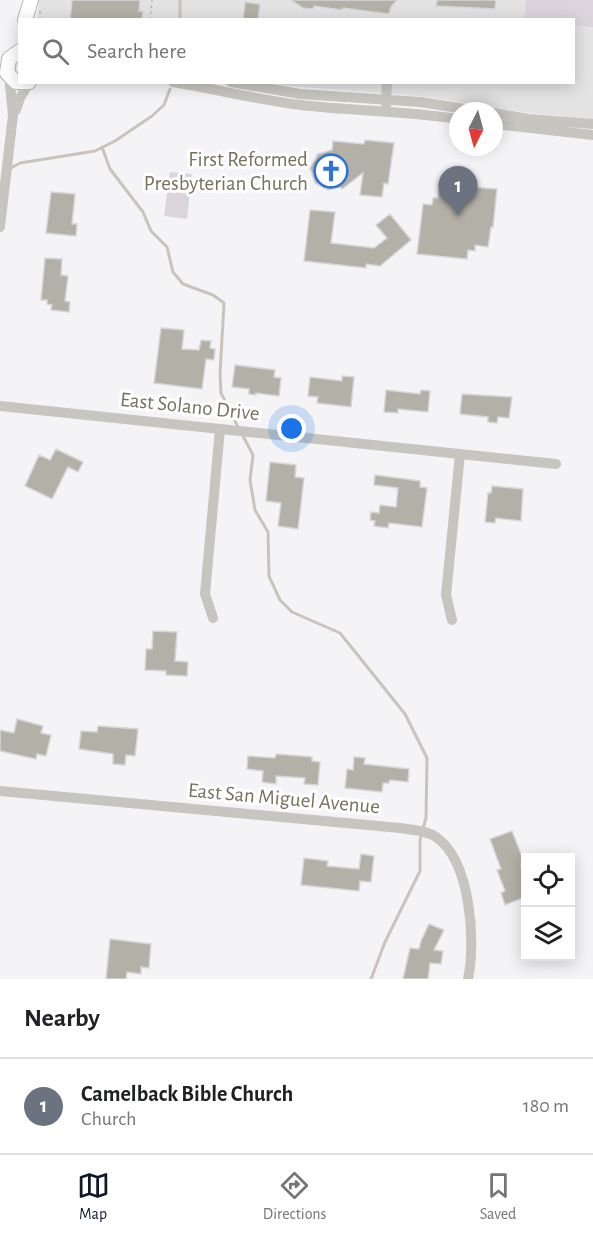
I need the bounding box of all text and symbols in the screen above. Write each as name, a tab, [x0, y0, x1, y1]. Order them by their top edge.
search box	[18, 18, 575, 84]
icon: search	[39, 35, 72, 68]
text: Search here	[87, 40, 186, 62]
north arrow	[449, 102, 503, 156]
place label: First Reformed Presbyterian Church	[144, 149, 308, 194]
church icon: First Reformed Presbyterian Church	[313, 153, 349, 189]
pin: 1	[438, 166, 478, 216]
street label: East Solano Drive	[119, 389, 261, 424]
your location	[277, 414, 306, 443]
street label: East San Miguel Avenue	[187, 780, 381, 817]
map controls	[521, 853, 575, 961]
button: locate	[521, 853, 575, 907]
button: layers	[521, 907, 575, 961]
text: Nearby	[24, 1005, 100, 1031]
text: Camelback Bible Church	[81, 1083, 293, 1105]
text: 1	[40, 1096, 47, 1116]
text: 180 m	[523, 1096, 569, 1116]
text: Church	[81, 1109, 136, 1129]
tab: Map	[77, 1169, 110, 1224]
tab: Directions	[263, 1169, 327, 1224]
tab: Saved	[480, 1169, 516, 1224]

